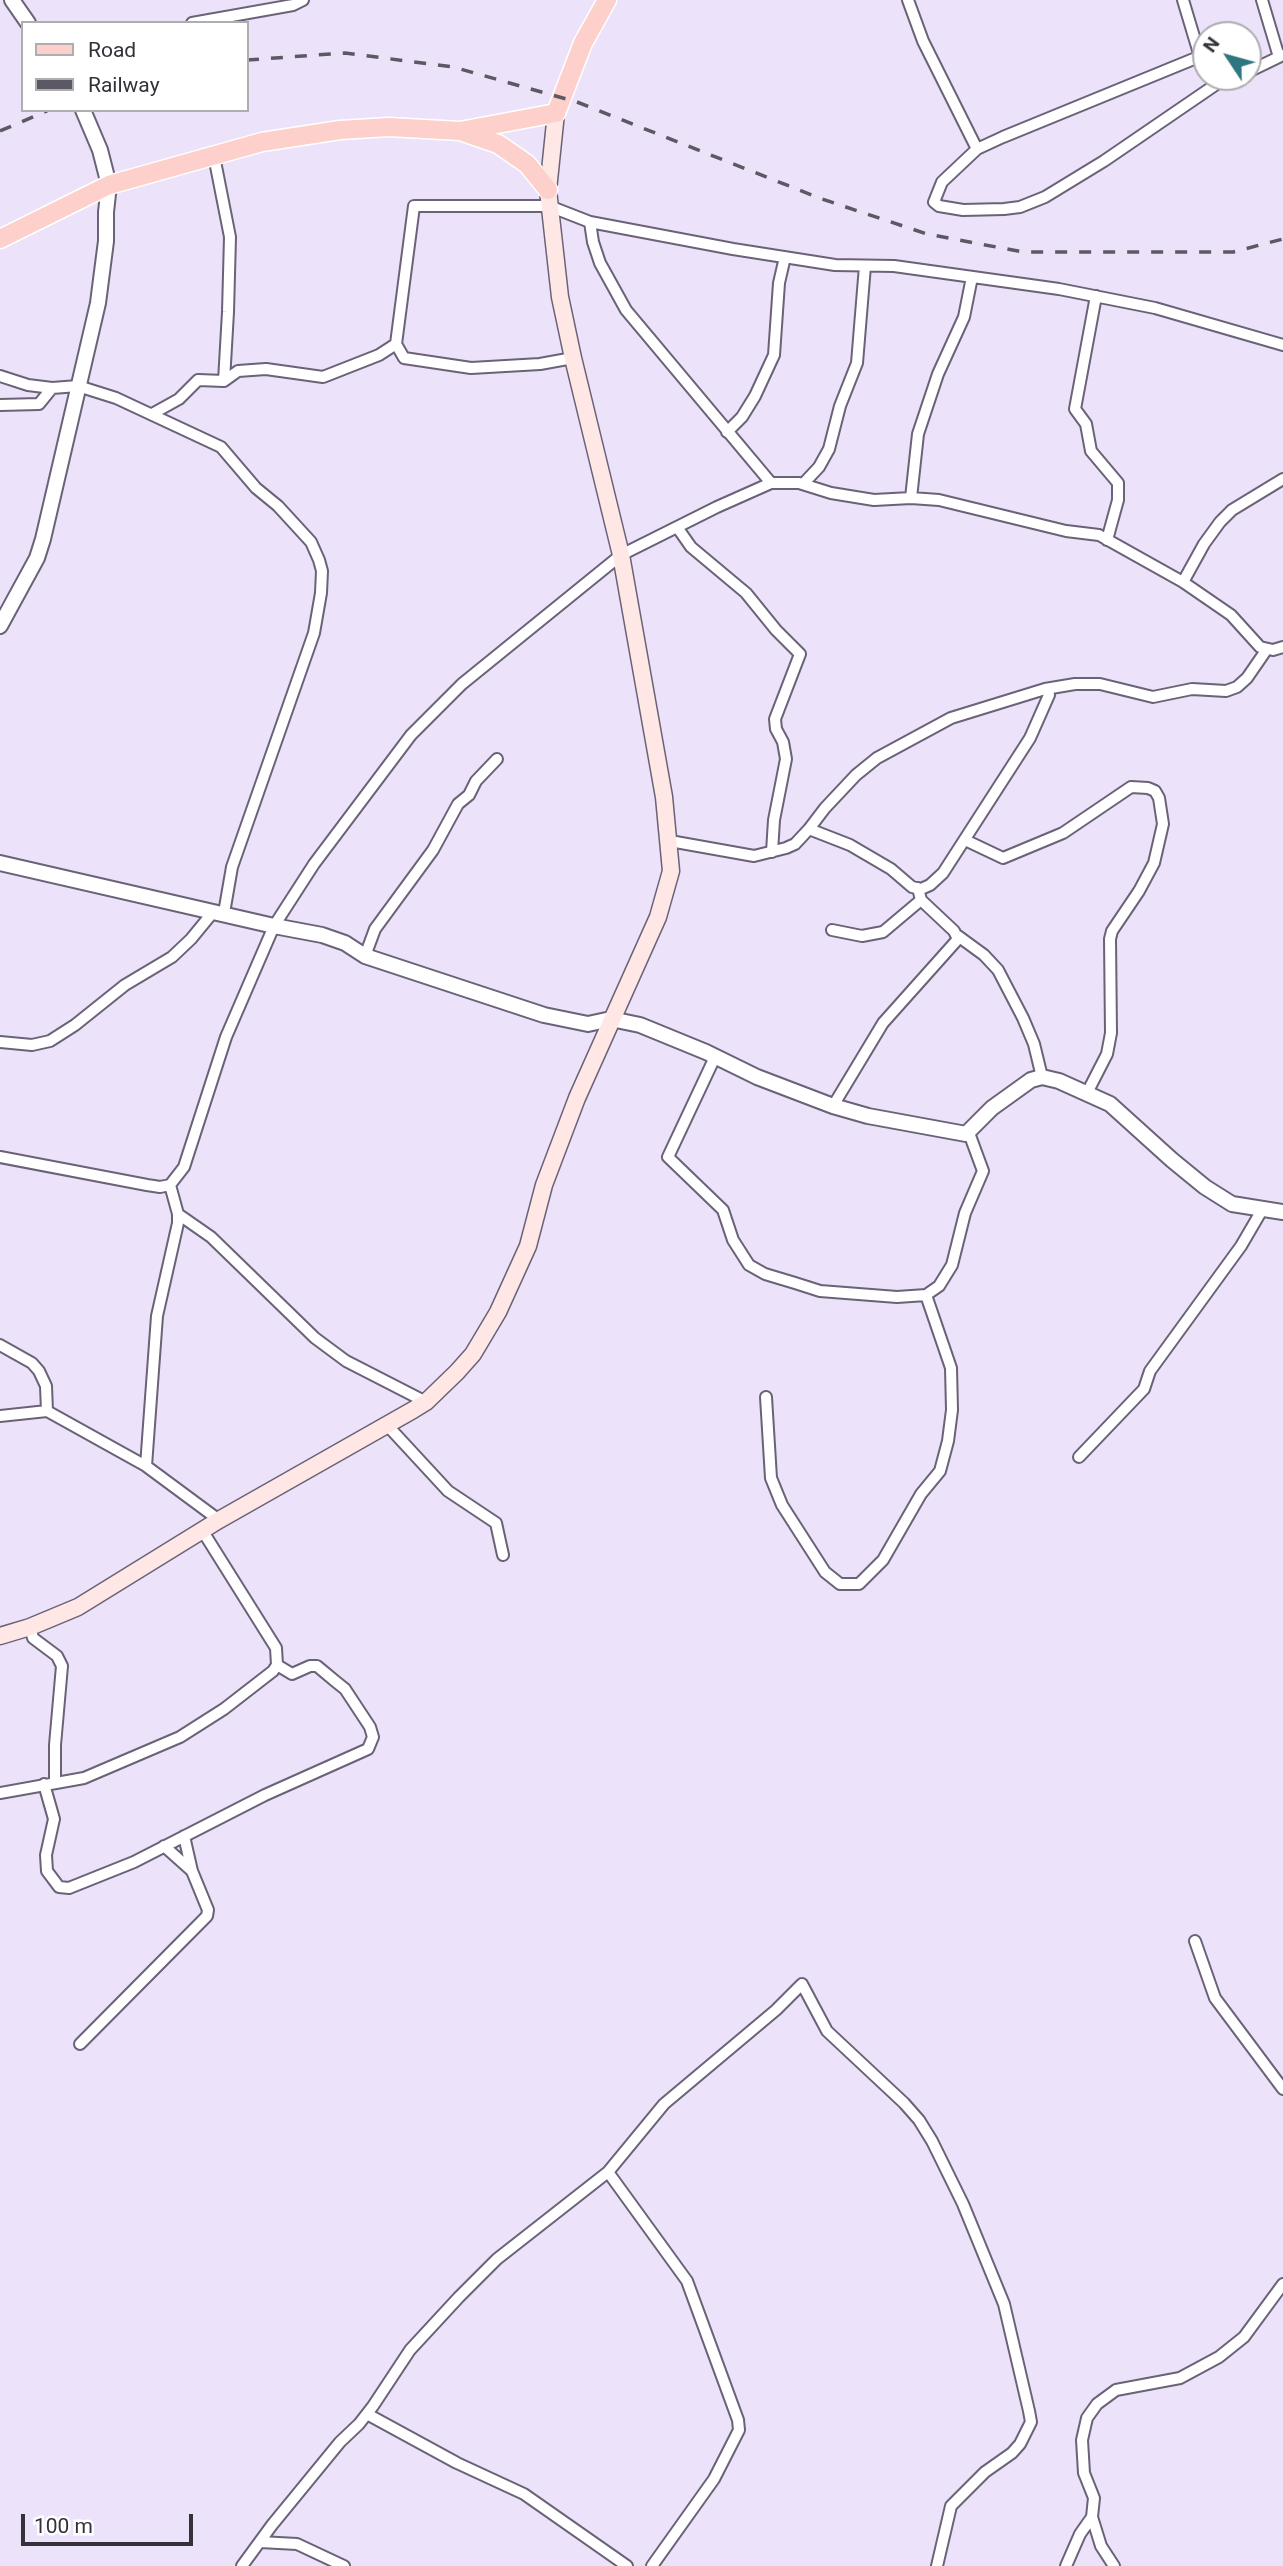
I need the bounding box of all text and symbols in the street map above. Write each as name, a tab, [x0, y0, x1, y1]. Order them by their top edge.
legend	[21, 21, 248, 112]
north arrow	[1192, 21, 1262, 91]
text: N	[1198, 32, 1224, 57]
text: Road	[88, 38, 136, 62]
text: Railway	[88, 73, 160, 97]
scale bar	[24, 2500, 196, 2544]
text: 100 m	[34, 2514, 93, 2538]

